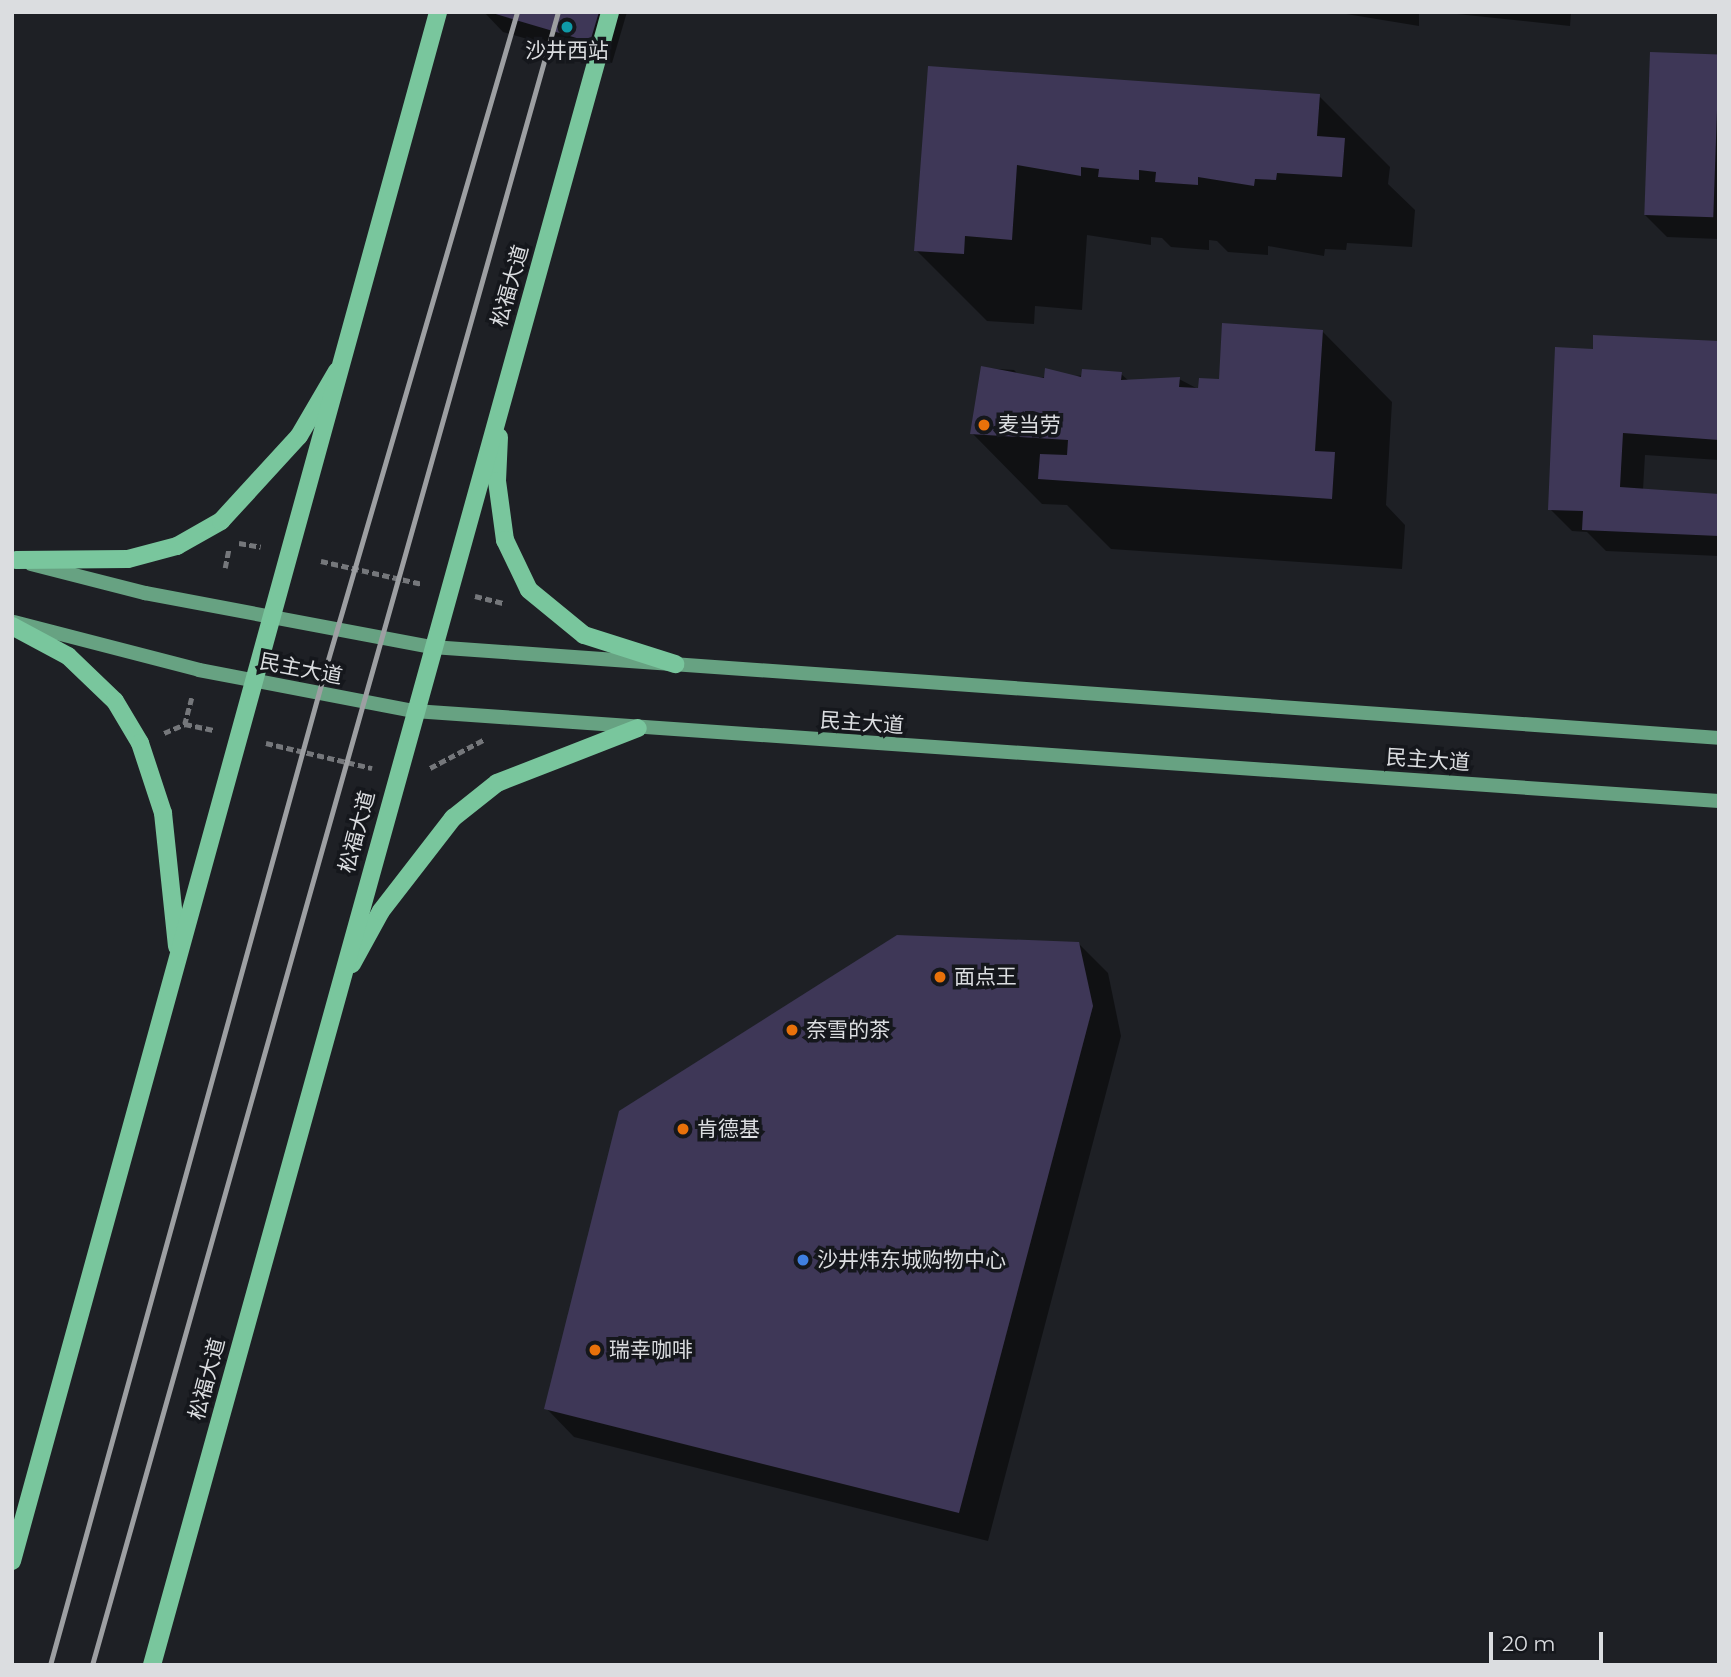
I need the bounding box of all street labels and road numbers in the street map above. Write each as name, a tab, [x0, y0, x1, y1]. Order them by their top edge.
street label: 松福大道	[486, 242, 534, 330]
street label: 民主大道	[257, 649, 345, 689]
street label: 民主大道	[819, 708, 905, 738]
street label: 民主大道	[1385, 745, 1471, 775]
street label: 松福大道	[334, 788, 380, 876]
street label: 松福大道	[184, 1335, 230, 1423]

